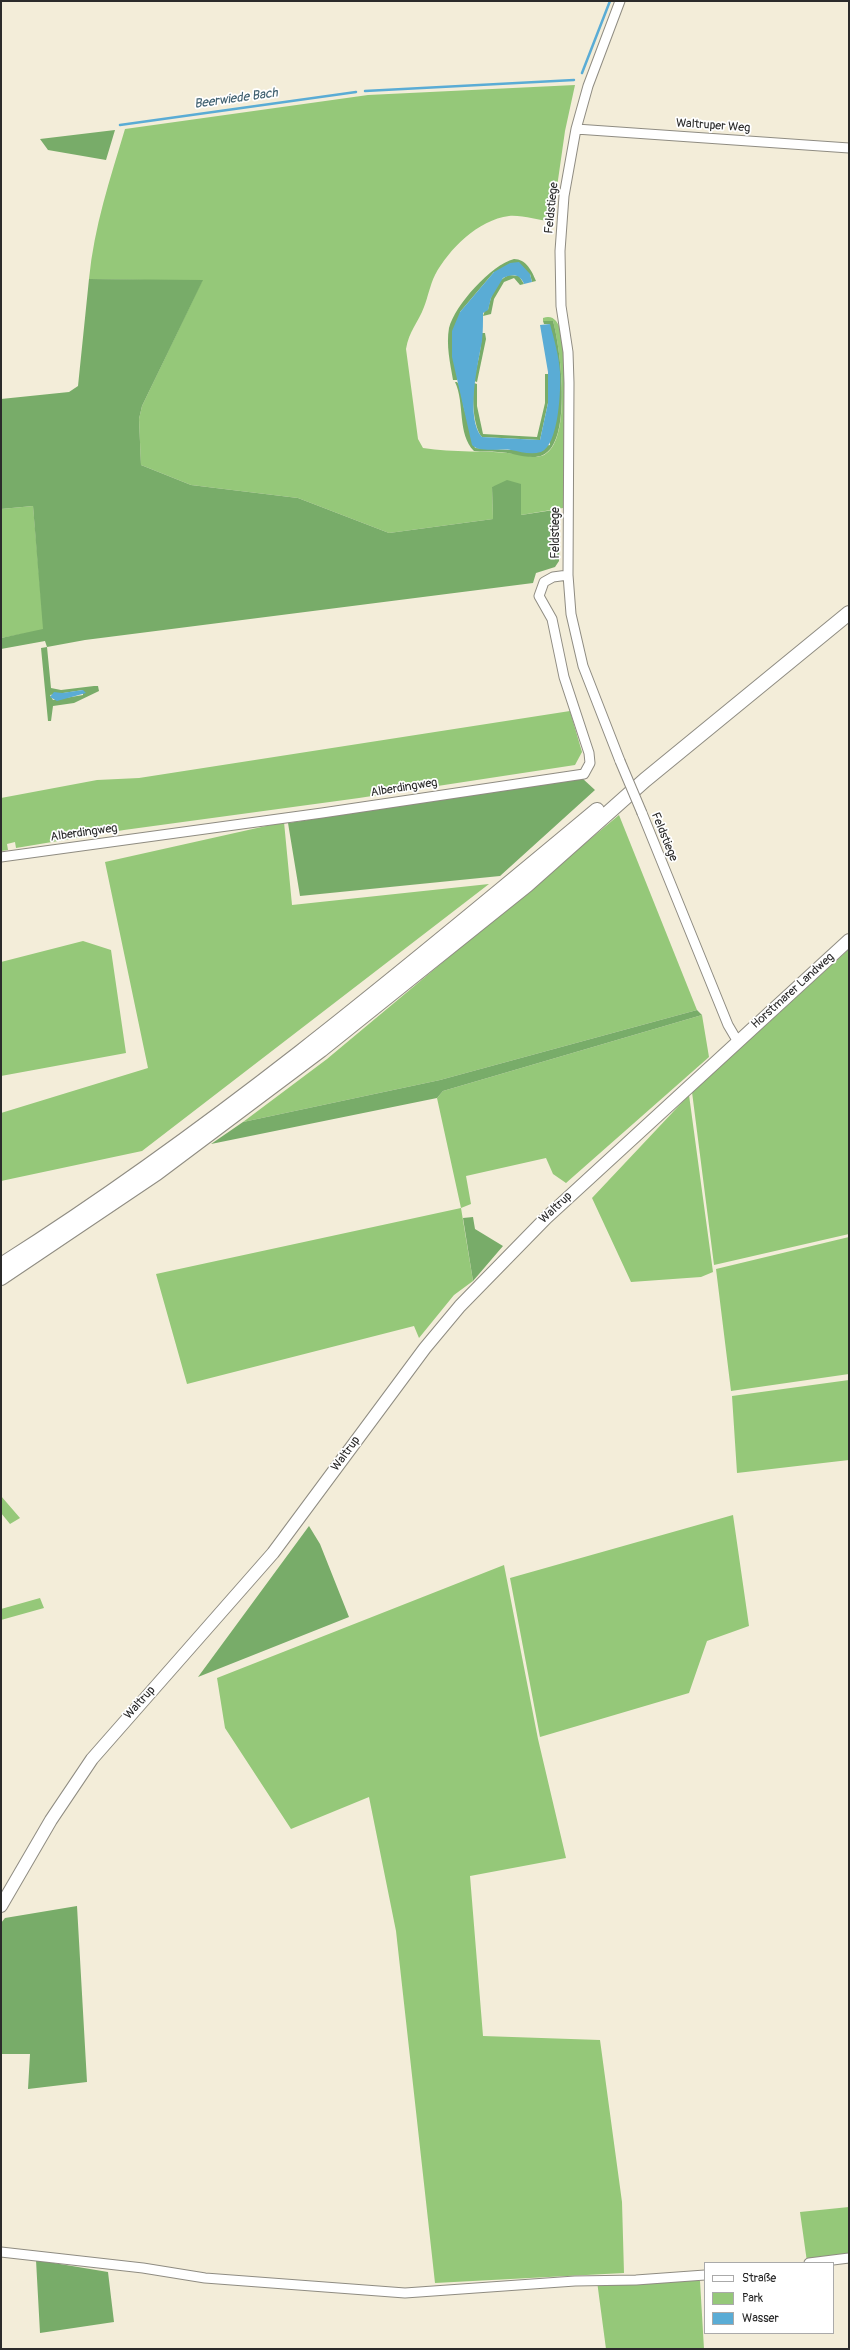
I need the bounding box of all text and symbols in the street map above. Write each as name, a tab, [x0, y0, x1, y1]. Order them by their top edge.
water label: Beerwiede Bach	[193, 85, 279, 113]
street label: Waltruper Weg	[675, 116, 751, 136]
street label: Feldstiege	[542, 182, 562, 234]
street label: Feldstiege	[549, 507, 563, 559]
street label: Alberdingweg	[370, 776, 438, 800]
street label: Feldstiege	[648, 810, 680, 864]
street label: Alberdingweg	[50, 821, 118, 845]
street label: Horstmarer Landweg	[749, 950, 837, 1032]
street label: Waltrup	[537, 1189, 575, 1227]
street label: Waltrup	[329, 1434, 363, 1474]
street label: Waltrup	[121, 1684, 159, 1722]
legend	[704, 2262, 834, 2334]
text: Straße	[742, 2271, 776, 2286]
text: Park	[742, 2291, 763, 2306]
text: Wasser	[742, 2311, 779, 2326]

